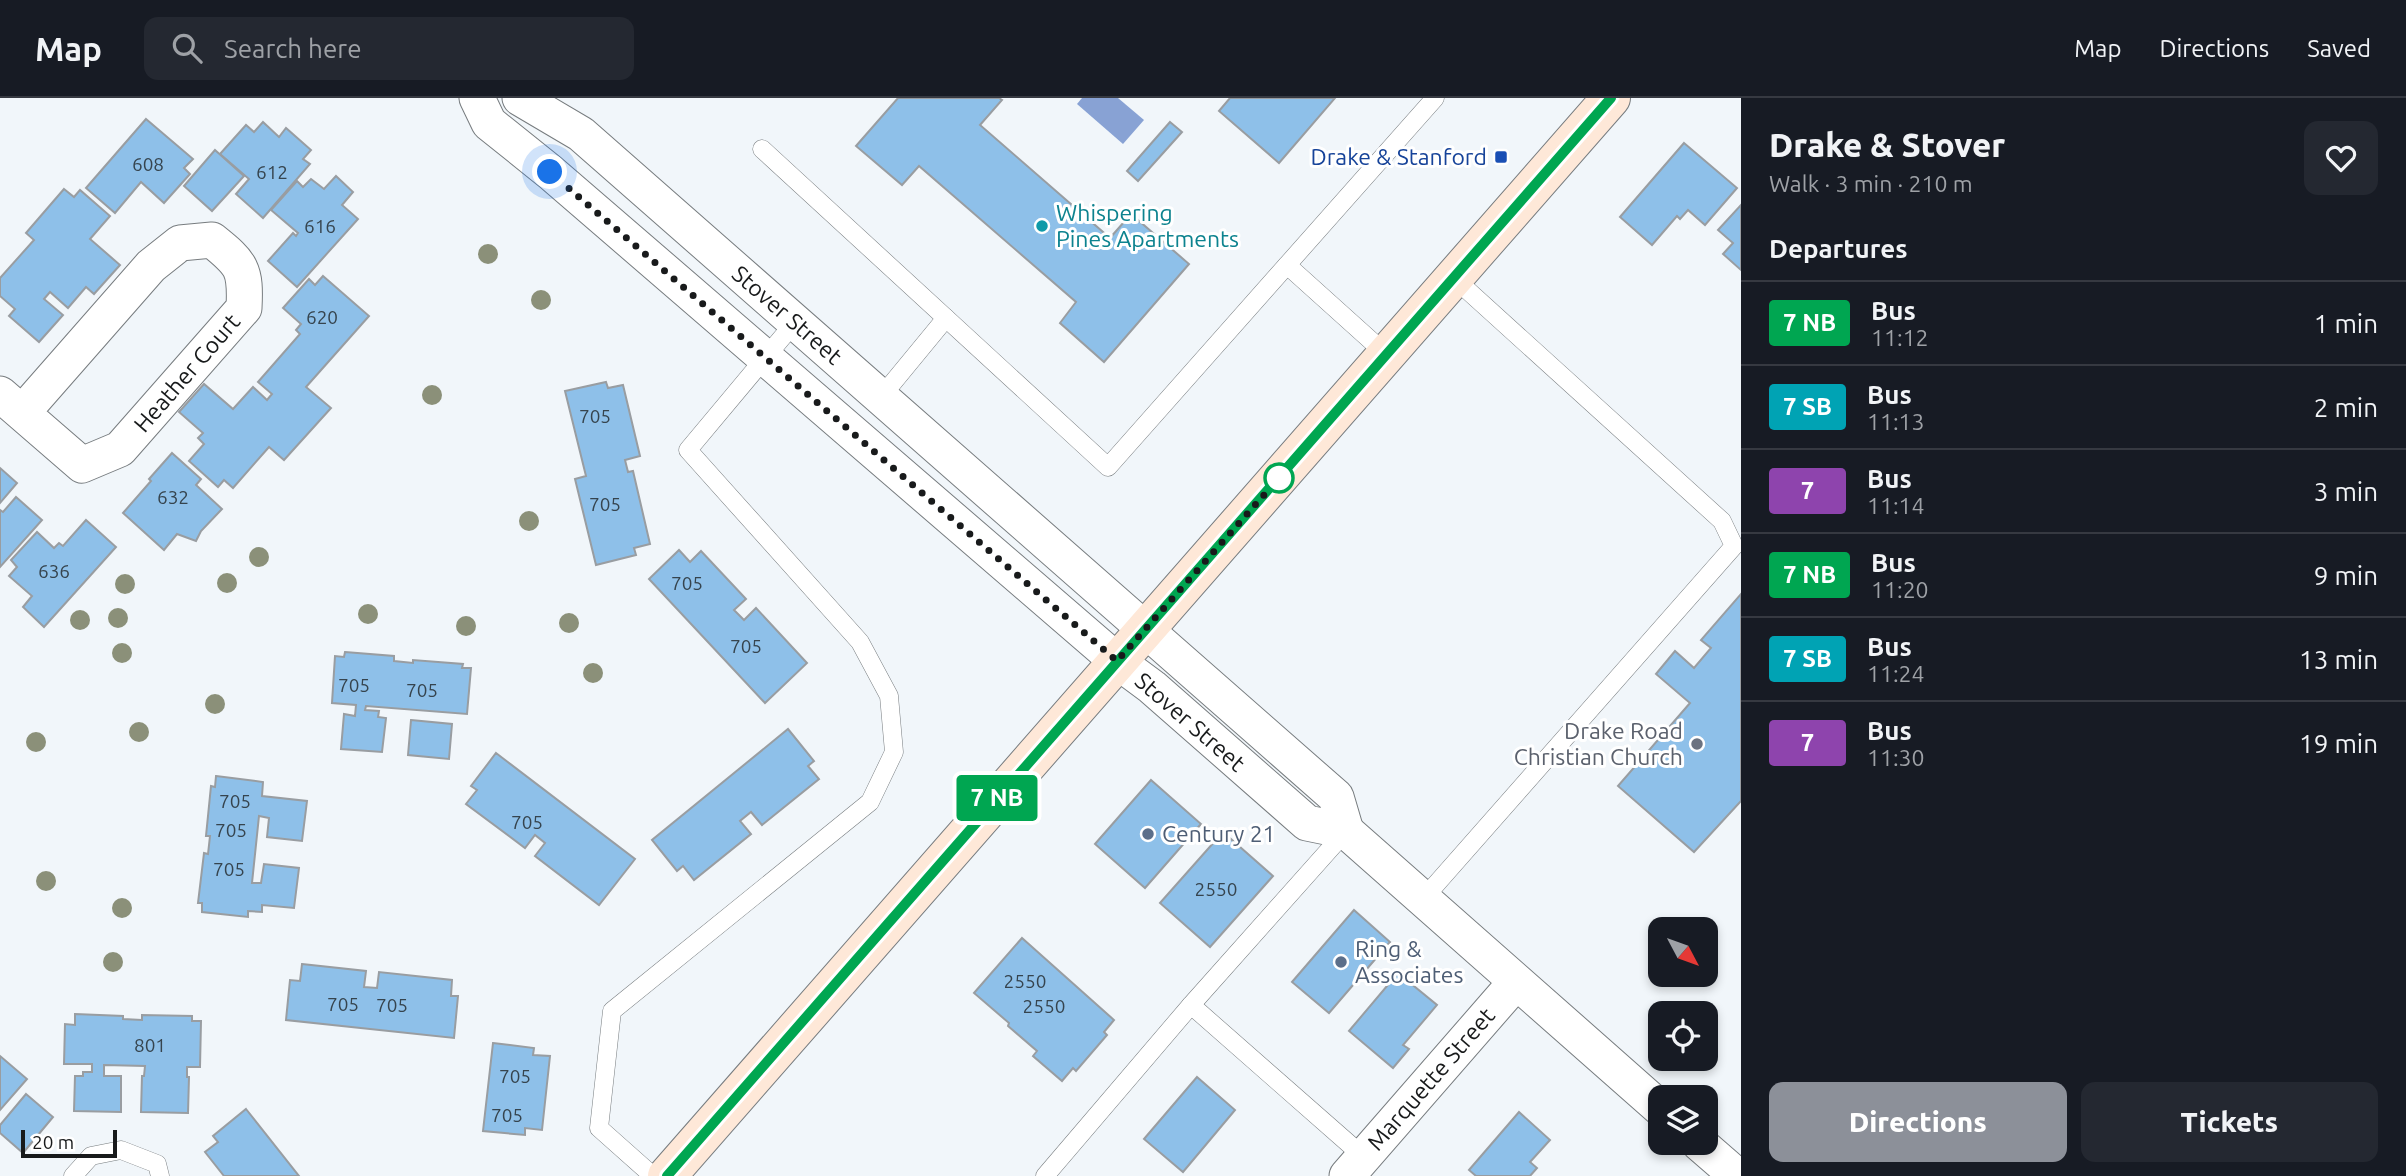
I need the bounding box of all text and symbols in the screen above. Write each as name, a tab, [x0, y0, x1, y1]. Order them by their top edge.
search box	[144, 17, 634, 80]
icon: search	[168, 29, 206, 67]
text: Map	[35, 30, 102, 67]
text: Search here	[224, 34, 362, 63]
text: Map	[2074, 35, 2121, 62]
text: Directions	[2159, 35, 2269, 62]
text: Saved	[2307, 35, 2371, 62]
button: heart	[2304, 121, 2378, 195]
text: Drake & Stover	[1769, 126, 2005, 163]
place label: Drake & Stanford	[1310, 144, 1487, 169]
marker: Drake & Stanford	[1493, 149, 1509, 165]
house number: 608	[132, 153, 164, 175]
your location	[532, 154, 567, 189]
house number: 612	[256, 161, 288, 183]
text: Walk · 3 min · 210 m	[1769, 171, 1973, 196]
place label: Whispering Pines Apartments	[1056, 200, 1239, 251]
house number: 616	[304, 215, 336, 237]
marker: Whispering Pines Apartments	[1034, 218, 1050, 234]
text: Departures	[1769, 234, 1907, 263]
street label: Stover Street	[728, 260, 847, 369]
text: Bus	[1871, 296, 1916, 325]
house number: 620	[306, 306, 338, 328]
street label: Heather Court	[129, 309, 245, 437]
text: 7 NB	[1783, 309, 1836, 336]
text: 1 min	[2314, 309, 2378, 338]
text: 11:12	[1871, 325, 1929, 350]
text: Bus	[1867, 380, 1912, 409]
text: 7 SB	[1783, 393, 1832, 420]
text: 2 min	[2314, 393, 2378, 422]
house number: 705	[579, 405, 611, 427]
text: 11:13	[1867, 409, 1925, 434]
unlabelled marker	[1264, 463, 1294, 493]
text: Bus	[1867, 464, 1912, 493]
text: 7	[1801, 477, 1814, 504]
text: 3 min	[2314, 477, 2378, 506]
house number: 632	[157, 486, 189, 508]
house number: 705	[589, 493, 621, 515]
text: 11:14	[1867, 493, 1925, 518]
text: Bus	[1871, 548, 1916, 577]
house number: 636	[38, 560, 70, 582]
text: 7 NB	[1783, 561, 1836, 588]
text: 9 min	[2314, 561, 2378, 590]
house number: 705	[671, 572, 703, 594]
text: 11:20	[1871, 577, 1929, 602]
text: Bus	[1867, 632, 1912, 661]
house number: 705	[730, 635, 762, 657]
text: 7 SB	[1783, 645, 1832, 672]
text: 13 min	[2299, 645, 2378, 674]
text: 11:24	[1867, 661, 1925, 686]
street label: Stover Street	[1131, 667, 1250, 776]
house number: 705	[338, 674, 370, 696]
house number: 705	[406, 679, 438, 701]
text: Bus	[1867, 716, 1912, 745]
place label: Drake Road Christian Church	[1514, 718, 1683, 769]
text: 7	[1801, 729, 1814, 756]
text: 19 min	[2299, 729, 2378, 758]
marker: Drake Road Christian Church	[1689, 736, 1705, 752]
text: 11:30	[1867, 745, 1925, 770]
line badge: 7 NB	[948, 775, 1046, 821]
text: 7 NB	[970, 784, 1024, 811]
house number: 705	[219, 790, 251, 812]
house number: 705	[511, 811, 543, 833]
house number: 705	[215, 819, 247, 841]
place label: Century 21	[1162, 821, 1276, 846]
marker: Century 21	[1140, 826, 1156, 842]
house number: 705	[213, 858, 245, 880]
house number: 2550	[1195, 878, 1237, 900]
north arrow	[1648, 917, 1718, 987]
map controls	[1648, 917, 1718, 1155]
place label: Ring & Associates	[1355, 936, 1463, 987]
marker: Ring & Associates	[1333, 954, 1349, 970]
house number: 2550	[1004, 970, 1046, 992]
house number: 705	[327, 993, 359, 1015]
house number: 705	[376, 994, 408, 1016]
house number: 2550	[1023, 995, 1065, 1017]
button: locate	[1648, 1001, 1718, 1071]
street label: Marquette Street	[1362, 1003, 1499, 1155]
house number: 801	[134, 1034, 166, 1056]
house number: 705	[499, 1065, 531, 1087]
button: Directions	[1769, 1082, 2067, 1162]
button: Tickets	[2081, 1082, 2378, 1162]
button: layers	[1648, 1085, 1718, 1155]
house number: 705	[491, 1104, 523, 1126]
scale bar	[21, 1127, 117, 1159]
text: 20 m	[32, 1131, 74, 1153]

